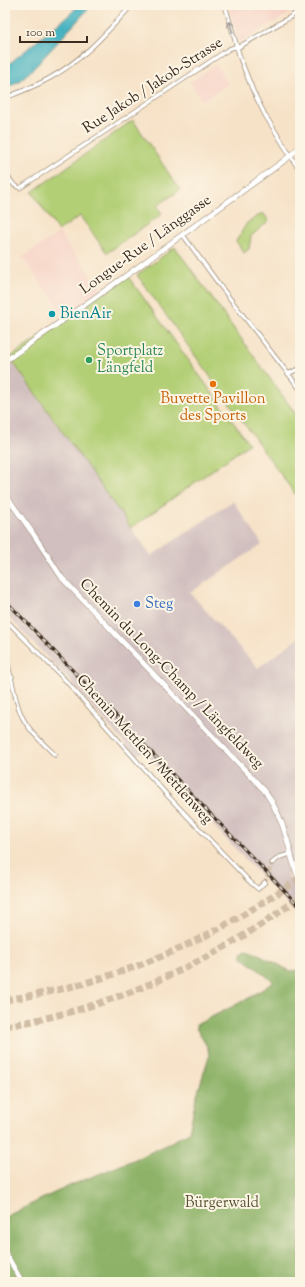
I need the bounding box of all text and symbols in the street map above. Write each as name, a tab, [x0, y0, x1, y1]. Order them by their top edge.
scale bar	[20, 18, 87, 44]
one-way arrow	[227, 20, 234, 33]
text: 100 m	[26, 24, 55, 42]
street label: Rue Jakob / Jakob-Strasse	[79, 33, 227, 139]
street label: Longue-Rue / Länggasse	[76, 190, 216, 300]
place label: BienAir	[60, 304, 112, 325]
marker: BienAir	[47, 309, 57, 319]
place label: Sportplatz Längfeld	[97, 341, 164, 379]
marker: Sportplatz Längfeld	[84, 355, 94, 365]
marker: Buvette Pavillon des Sports	[208, 379, 218, 389]
place label: Buvette Pavillon des Sports	[160, 389, 266, 427]
street label: Chemin du Long-Champ / Längfeldweg	[74, 574, 268, 774]
place label: Steg	[145, 594, 173, 615]
marker: Steg	[132, 599, 142, 609]
street label: Chemin Mettlen / Mettlenweg	[71, 671, 217, 829]
park label: Bürgerwald	[185, 1193, 260, 1214]

